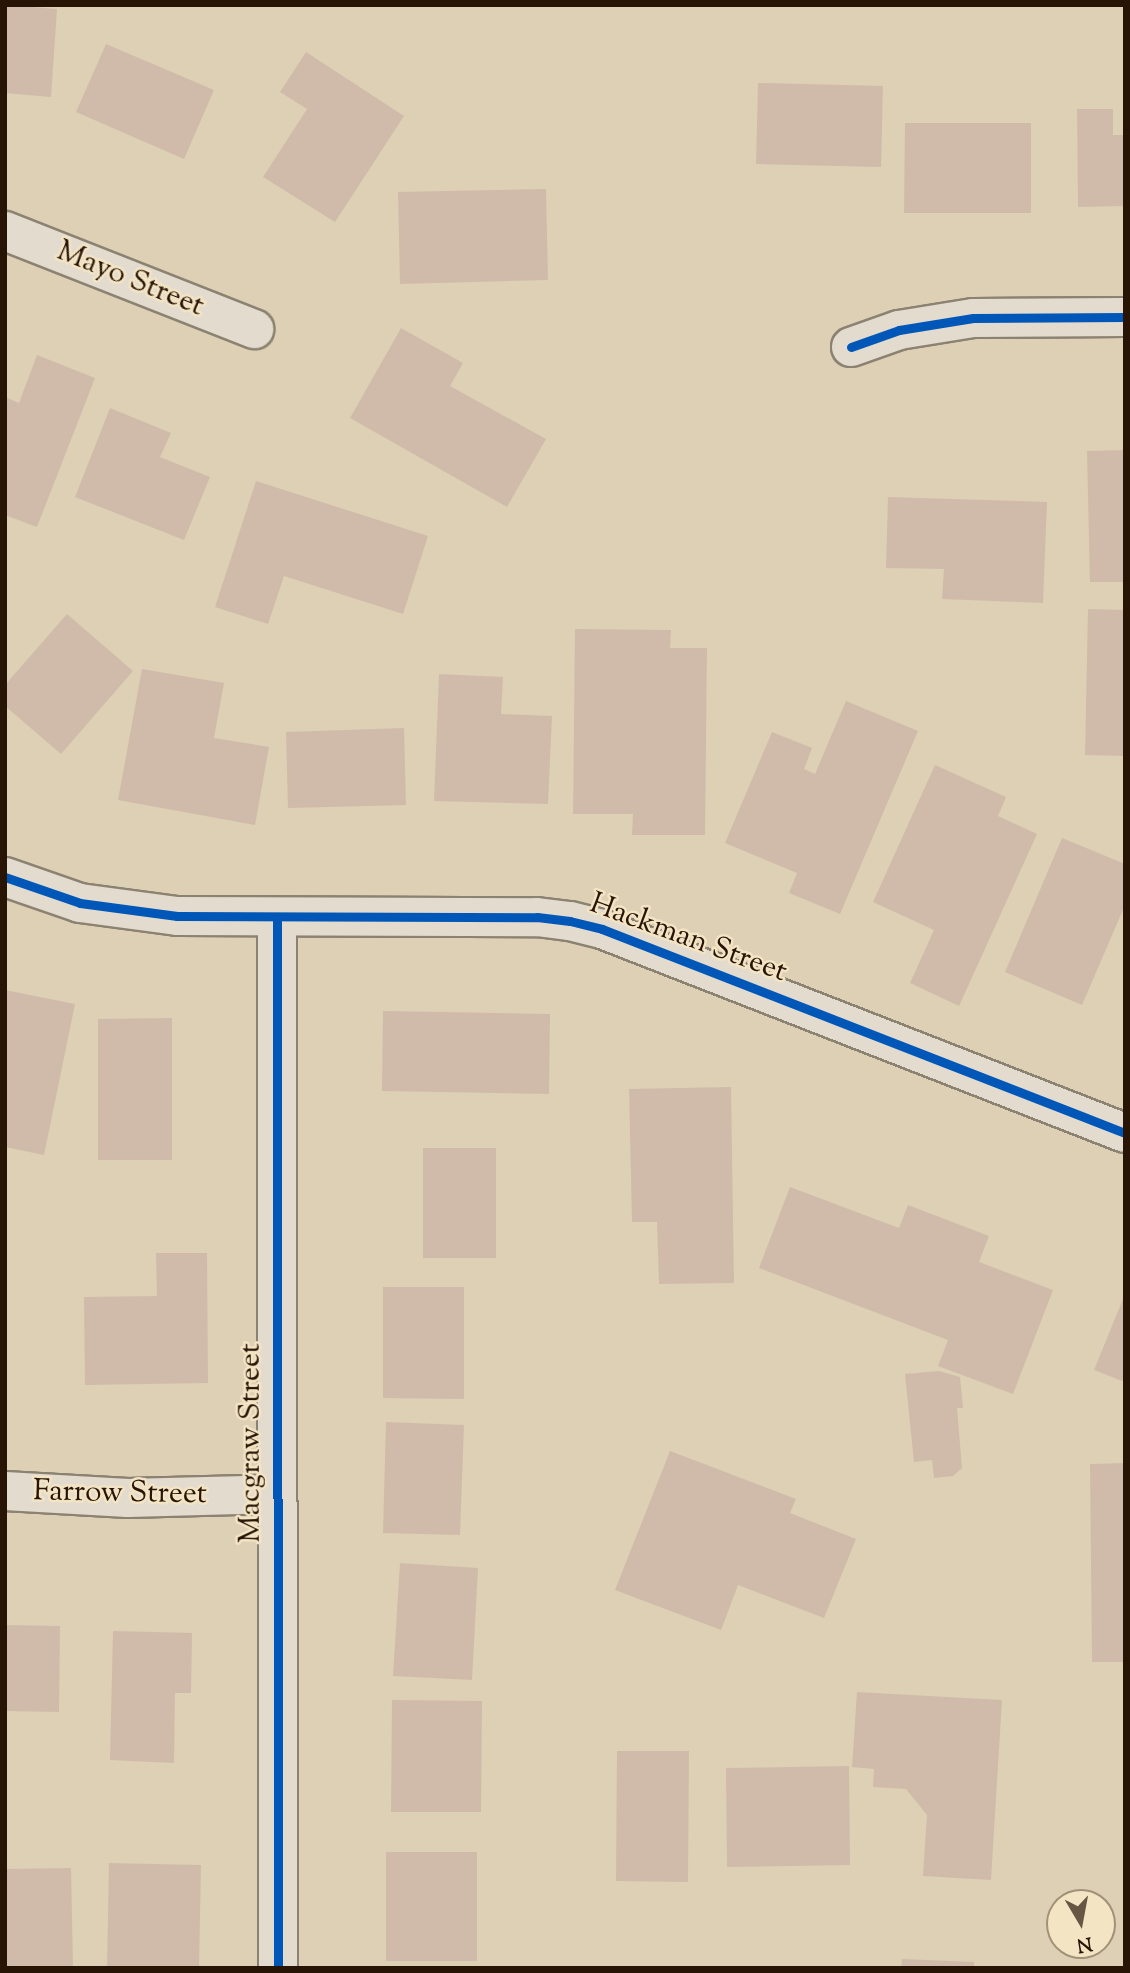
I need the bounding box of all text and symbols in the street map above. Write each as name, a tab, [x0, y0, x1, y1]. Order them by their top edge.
street label: Mayo Street	[51, 234, 209, 326]
street label: Hackman Street	[585, 887, 791, 991]
street label: Macgraw Street	[234, 1343, 270, 1543]
street label: Farrow Street	[33, 1474, 207, 1514]
north arrow	[1046, 1889, 1116, 1959]
text: N	[1075, 1929, 1094, 1958]

